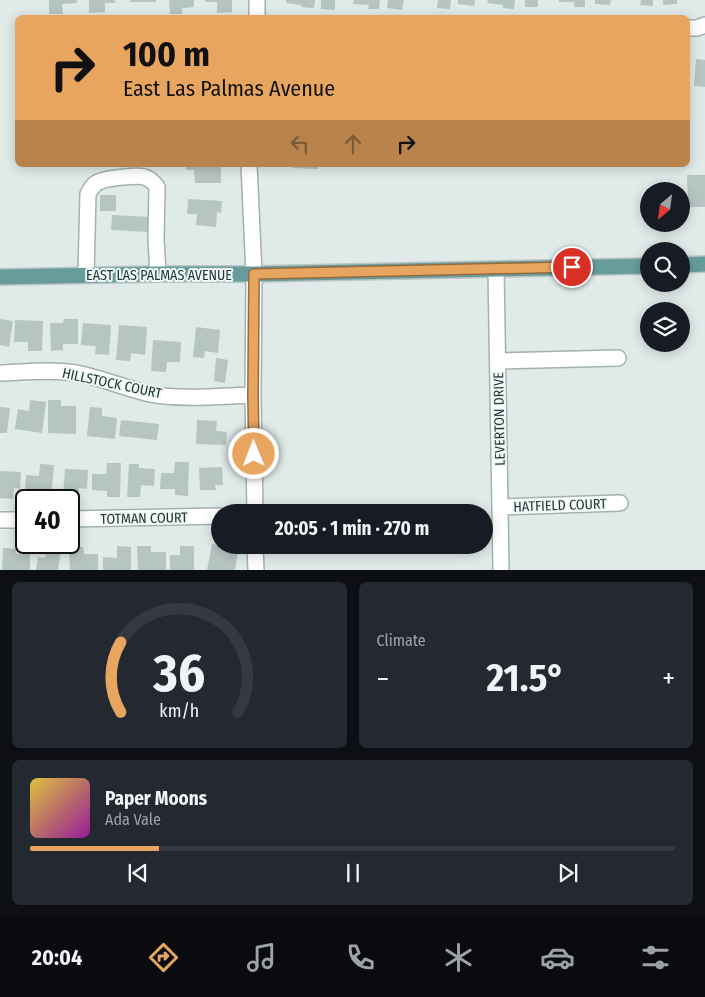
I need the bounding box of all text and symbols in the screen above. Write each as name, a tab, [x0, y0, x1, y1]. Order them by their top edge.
text: 100 m	[123, 33, 210, 75]
icon: right	[40, 35, 105, 100]
text: East Las Palmas Avenue	[123, 75, 335, 102]
icon: left	[286, 130, 314, 158]
icon: ahead	[339, 130, 367, 158]
icon: right	[392, 130, 420, 158]
north arrow	[640, 182, 690, 232]
map controls	[640, 182, 690, 352]
button: search	[640, 242, 690, 292]
pin	[551, 246, 593, 288]
icon: arrive	[558, 253, 586, 281]
street label: EAST LAS PALMAS AVENUE	[86, 267, 232, 284]
button: layers	[640, 302, 690, 352]
street label: HILLSTOCK COURT	[61, 365, 164, 402]
street label: LEVERTON DRIVE	[490, 372, 509, 466]
position arrow	[227, 427, 279, 479]
speed limit sign: 40	[15, 489, 80, 554]
street label: HATFIELD COURT	[513, 495, 607, 516]
street label: TOTMAN COURT	[100, 509, 188, 528]
text: 20:05 · 1 min · 270 m	[275, 517, 429, 540]
text: Climate	[377, 631, 426, 650]
text: 36	[152, 642, 205, 705]
text: 21.5°	[487, 655, 565, 701]
text: −	[377, 662, 389, 695]
text: +	[662, 662, 675, 695]
text: km/h	[159, 700, 199, 722]
text: Paper Moons	[105, 787, 207, 810]
text: Ada Vale	[105, 810, 161, 829]
icon: previous	[124, 859, 152, 887]
icon: pause	[339, 859, 367, 887]
icon: next	[554, 859, 582, 887]
icon: directions	[146, 940, 181, 975]
icon: music	[244, 940, 279, 975]
icon: phone	[343, 940, 378, 975]
icon: climate	[441, 940, 476, 975]
icon: car	[540, 940, 575, 975]
icon: filters	[638, 940, 673, 975]
text: 20:04	[32, 944, 82, 971]

